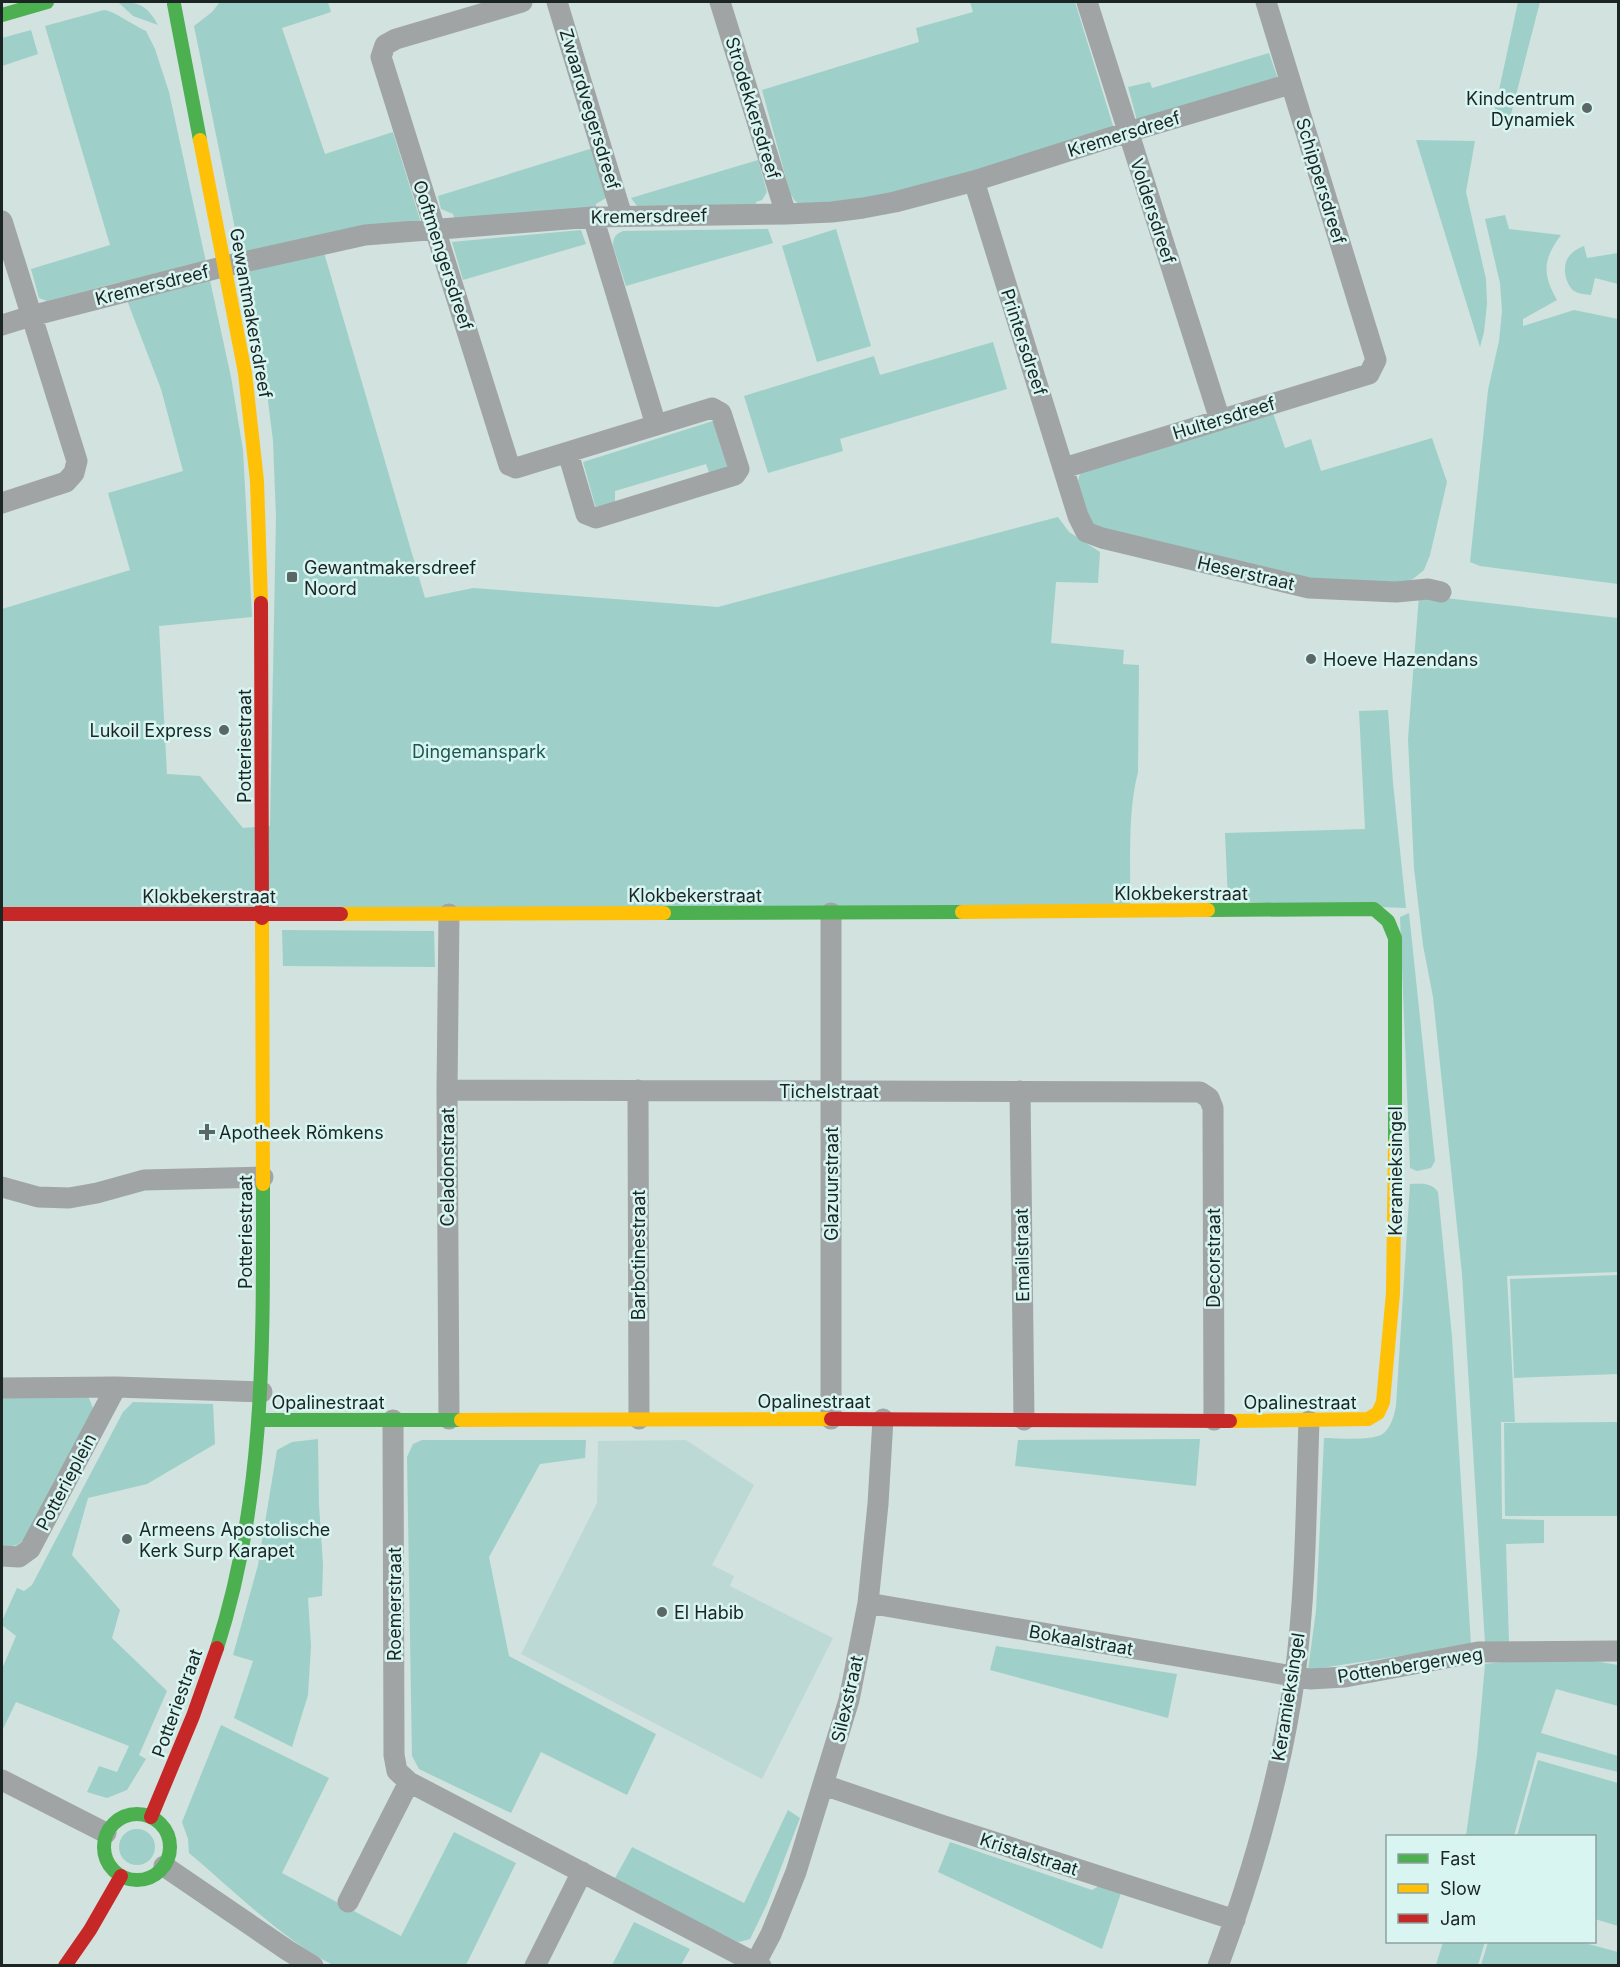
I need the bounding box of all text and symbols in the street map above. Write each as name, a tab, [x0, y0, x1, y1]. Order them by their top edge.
street label: Zwaardvegersdreef	[556, 26, 625, 192]
street label: Strodekkersdreef	[721, 34, 785, 182]
place label: Kindcentrum Dynamiek	[1466, 88, 1575, 130]
marker: Kindcentrum Dynamiek	[1580, 101, 1594, 115]
street label: Kremersdreef	[1065, 107, 1183, 161]
street label: Schippersdreef	[1292, 115, 1350, 247]
street label: Voldersdreef	[1126, 156, 1180, 267]
street label: Ooftmengersdreef	[409, 177, 477, 333]
street label: Kremersdreef	[590, 204, 708, 228]
street label: Gewantmakersdreef	[226, 226, 276, 400]
street label: Kremersdreef	[93, 261, 212, 309]
street label: Printersdreef	[997, 286, 1051, 398]
street label: Hultersdreef	[1170, 392, 1278, 444]
street label: Heserstraat	[1195, 552, 1297, 594]
place label: Gewantmakersdreef Noord	[304, 557, 477, 599]
marker: Gewantmakersdreef Noord	[285, 570, 299, 584]
place label: Hoeve Hazendans	[1323, 649, 1478, 670]
marker: Hoeve Hazendans	[1304, 652, 1318, 666]
street label: Potteriestraat	[234, 689, 255, 803]
place label: Lukoil Express	[89, 720, 212, 741]
marker: Lukoil Express	[217, 723, 231, 737]
park label: Dingemanspark	[412, 741, 546, 762]
street label: Klokbekerstraat	[1114, 883, 1248, 904]
street label: Klokbekerstraat	[628, 885, 762, 906]
street label: Klokbekerstraat	[142, 886, 276, 907]
street label: Tichelstraat	[779, 1081, 879, 1102]
street label: Keramieksingel	[1385, 1106, 1406, 1236]
street label: Celadonstraat	[437, 1107, 458, 1226]
place label: Apotheek Römkens	[219, 1122, 384, 1143]
marker: Apotheek Römkens	[200, 1125, 214, 1139]
street label: Glazuurstraat	[821, 1127, 842, 1241]
street label: Potteriestraat	[235, 1175, 256, 1289]
street label: Barbotinestraat	[628, 1190, 649, 1320]
street label: Emailstraat	[1011, 1208, 1033, 1302]
street label: Decorstraat	[1203, 1208, 1224, 1308]
street label: Opalinestraat	[757, 1391, 871, 1412]
street label: Opalinestraat	[271, 1392, 385, 1413]
street label: Opalinestraat	[1243, 1392, 1357, 1413]
street label: Potterieplein	[32, 1430, 100, 1534]
place label: Armeens Apostolische Kerk Surp Karapet	[139, 1519, 330, 1561]
marker: Armeens Apostolische Kerk Surp Karapet	[120, 1532, 134, 1546]
street label: Roemerstraat	[384, 1547, 405, 1661]
place label: El Habib	[674, 1602, 744, 1623]
marker: El Habib	[655, 1605, 669, 1619]
street label: Bokaalstraat	[1027, 1621, 1135, 1660]
street label: Keramieksingel	[1267, 1631, 1309, 1763]
street label: Pottenbergerweg	[1336, 1643, 1484, 1687]
street label: Potteriestraat	[148, 1646, 206, 1760]
street label: Silexstraat	[827, 1653, 867, 1744]
street label: Kristalstraat	[977, 1828, 1081, 1880]
legend	[1386, 1835, 1596, 1943]
text: Fast	[1440, 1848, 1476, 1869]
text: Slow	[1440, 1878, 1481, 1899]
text: Jam	[1440, 1908, 1476, 1929]

